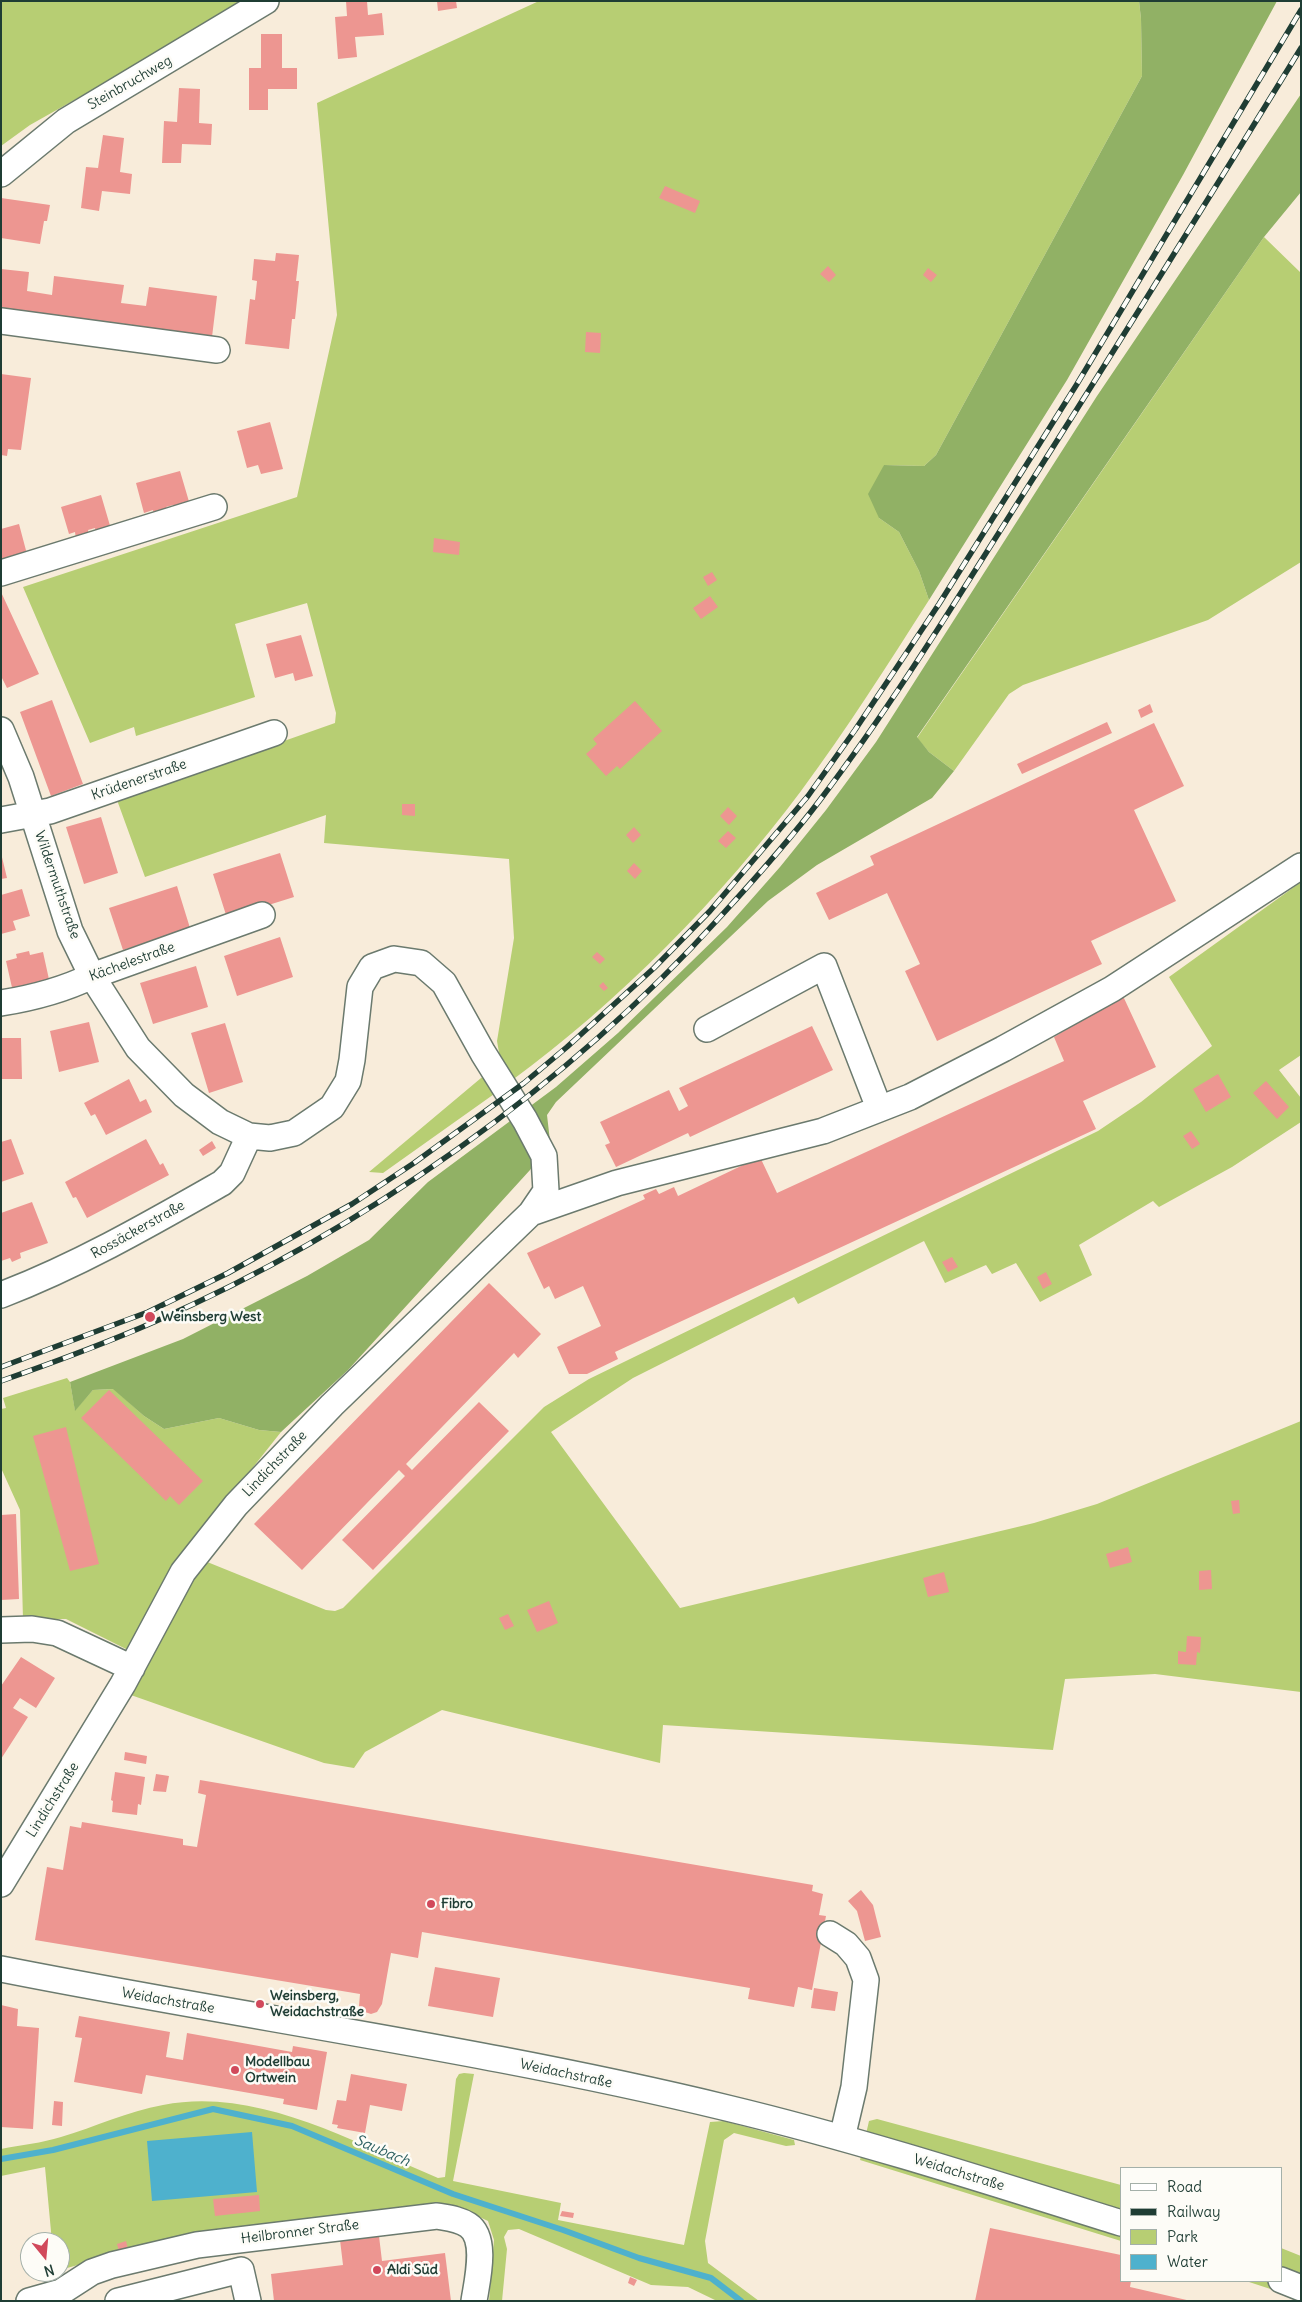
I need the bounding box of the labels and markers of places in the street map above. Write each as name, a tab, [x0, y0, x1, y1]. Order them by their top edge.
place label: Weinsberg West	[161, 1309, 261, 1325]
marker: Weinsberg West	[143, 1310, 157, 1324]
place label: Fibro	[441, 1896, 473, 1912]
marker: Fibro	[425, 1898, 437, 1910]
place label: Weinsberg, Weidachstraße	[270, 1988, 364, 2020]
marker: Weinsberg, Weidachstraße	[254, 1998, 266, 2010]
place label: Modellbau Ortwein	[245, 2054, 310, 2086]
marker: Modellbau Ortwein	[229, 2064, 241, 2076]
place label: Aldi Süd	[387, 2262, 438, 2278]
marker: Aldi Süd	[371, 2264, 383, 2276]

